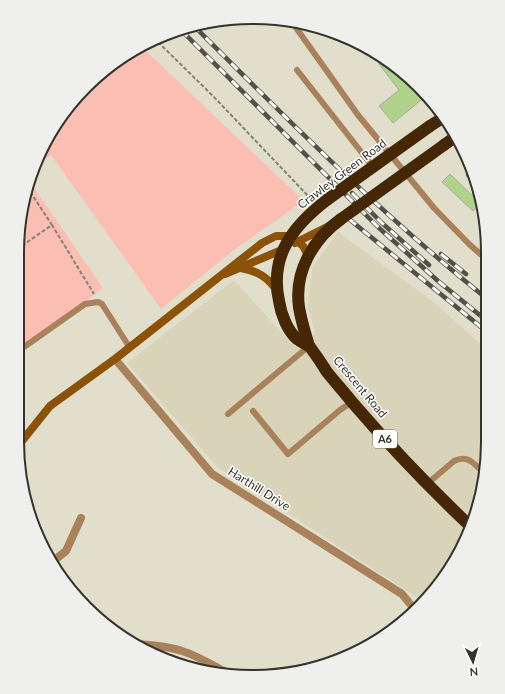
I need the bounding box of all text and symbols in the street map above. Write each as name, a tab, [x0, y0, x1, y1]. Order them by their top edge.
street label: Crawley Green Road	[294, 135, 389, 212]
street label: Crescent Road	[330, 353, 391, 421]
road number: A6	[373, 430, 397, 448]
street label: Harthill Drive	[225, 464, 293, 514]
north arrow	[453, 642, 493, 682]
text: N	[469, 666, 479, 679]

